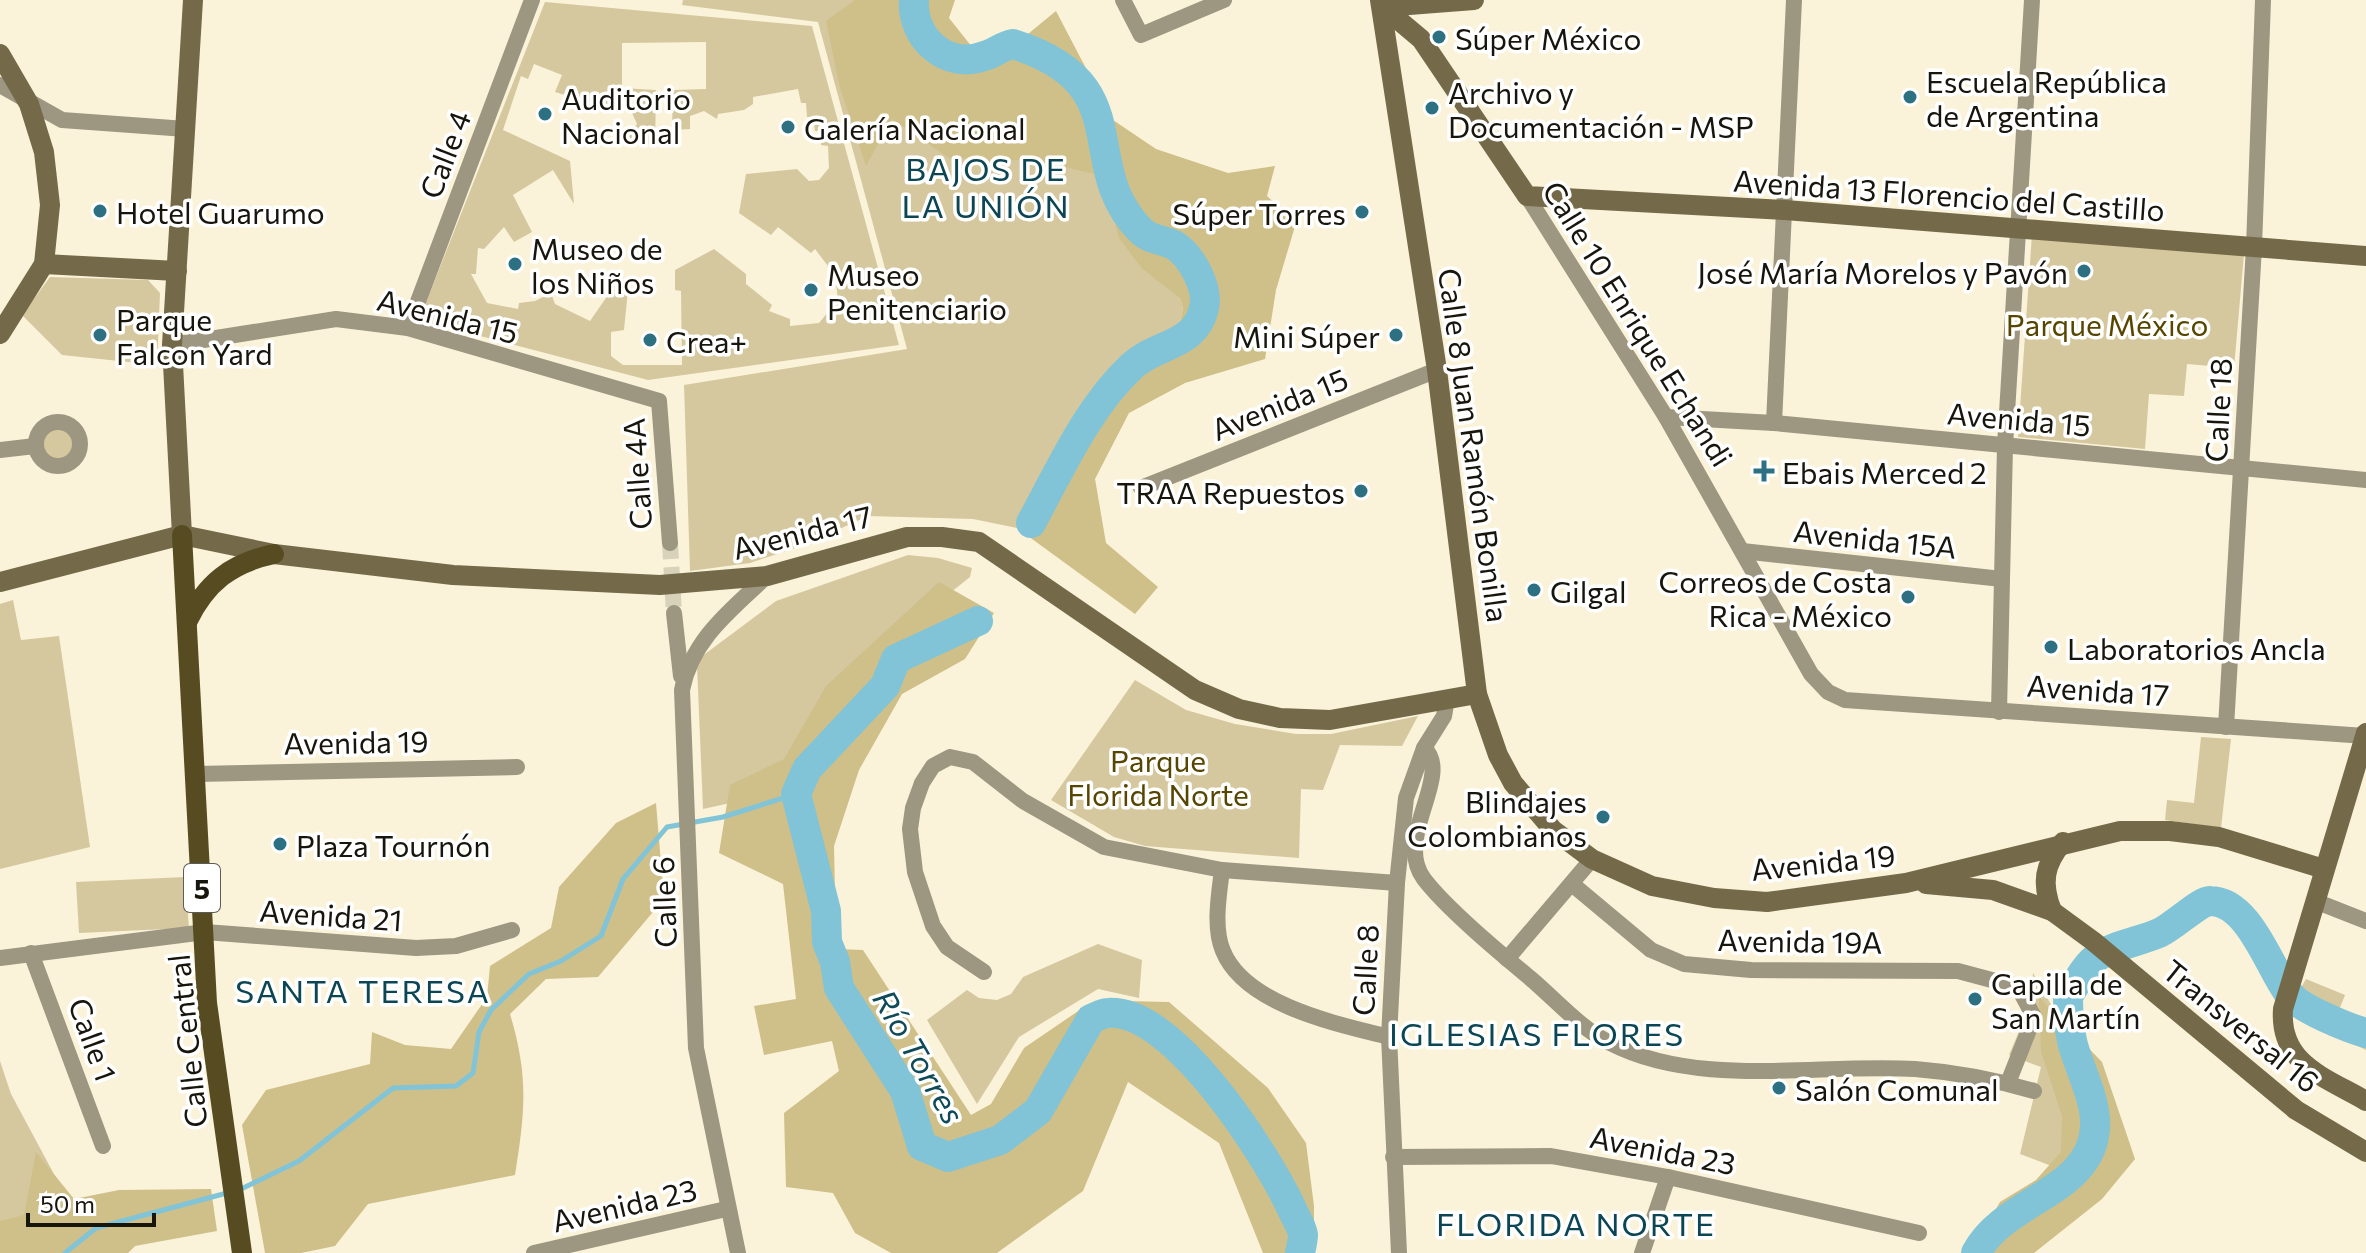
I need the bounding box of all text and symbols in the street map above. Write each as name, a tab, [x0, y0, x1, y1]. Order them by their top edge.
place label: Súper México	[1455, 19, 1642, 56]
marker: Súper México	[1430, 28, 1448, 46]
place label: Escuela República de Argentina	[1926, 62, 2167, 133]
place label: Archivo y Documentación - MSP	[1448, 73, 1754, 144]
place label: Auditorio Nacional	[561, 79, 691, 150]
marker: Escuela República de Argentina	[1901, 88, 1919, 106]
marker: Archivo y Documentación - MSP	[1423, 99, 1441, 117]
street label: Calle 4	[410, 105, 478, 203]
marker: Auditorio Nacional	[536, 105, 554, 123]
place label: Galería Nacional	[804, 109, 1026, 146]
marker: Galería Nacional	[779, 118, 797, 136]
district label: BAJOS DE LA UNIÓN	[901, 148, 1071, 225]
street label: Avenida 13 Florencio del Castillo	[1732, 160, 2166, 228]
street label: Calle 10 Enrique Echandi	[1536, 173, 1742, 473]
place label: Hotel Guarumo	[116, 193, 325, 230]
place label: Súper Torres	[1173, 194, 1346, 231]
marker: Hotel Guarumo	[91, 202, 109, 220]
marker: Súper Torres	[1353, 203, 1371, 221]
place label: Museo de los Niños	[531, 229, 663, 300]
place label: José María Morelos y Pavón	[1697, 253, 2068, 290]
marker: Museo de los Niños	[506, 255, 524, 273]
place label: Museo Penitenciario	[827, 255, 1007, 326]
marker: José María Morelos y Pavón	[2075, 262, 2093, 280]
street label: Calle 8 Juan Ramón Bonilla	[1432, 266, 1518, 624]
street label: Avenida 15	[374, 280, 522, 350]
marker: Museo Penitenciario	[802, 281, 820, 299]
place label: Parque Falcon Yard	[116, 300, 273, 371]
park label: Parque México	[2006, 305, 2208, 342]
place label: Mini Súper	[1233, 317, 1380, 354]
place label: Crea+	[666, 322, 747, 359]
marker: Parque Falcon Yard	[91, 326, 109, 344]
marker: Mini Súper	[1387, 326, 1405, 344]
marker: Crea+	[641, 331, 659, 349]
street label: Calle 18	[2196, 357, 2238, 463]
street label: Avenida 15	[1205, 359, 1353, 447]
street label: Avenida 15	[1946, 393, 2092, 443]
street label: Calle 4A	[614, 417, 658, 531]
place label: Ebais Merced 2	[1782, 453, 1987, 490]
marker: Ebais Merced 2	[1753, 460, 1775, 482]
place label: TRAA Repuestos	[1116, 473, 1345, 510]
marker: TRAA Repuestos	[1352, 482, 1370, 500]
street label: Avenida 17	[728, 496, 876, 566]
street label: Avenida 15A	[1792, 511, 1958, 565]
place label: Correos de Costa Rica - México	[1659, 562, 1892, 633]
place label: Gilgal	[1550, 572, 1627, 609]
marker: Gilgal	[1525, 581, 1543, 599]
marker: Correos de Costa Rica - México	[1899, 588, 1917, 606]
place label: Laboratorios Ancla	[2067, 629, 2326, 666]
marker: Laboratorios Ancla	[2042, 638, 2060, 656]
street label: Avenida 17	[2026, 666, 2170, 712]
street label: Avenida 19	[283, 721, 429, 761]
park label: Parque Florida Norte	[1067, 741, 1249, 812]
place label: Blindajes Colombianos	[1407, 782, 1587, 853]
marker: Blindajes Colombianos	[1594, 808, 1612, 826]
place label: Plaza Tournón	[296, 826, 490, 863]
marker: Plaza Tournón	[271, 835, 289, 853]
street label: Avenida 19	[1749, 835, 1897, 887]
street label: Calle 6	[643, 856, 683, 948]
road number: 5	[184, 864, 220, 912]
street label: Avenida 21	[258, 891, 404, 937]
street label: Avenida 19A	[1717, 920, 1883, 960]
street label: Calle 8	[1343, 923, 1385, 1017]
street label: Transversal 16	[2156, 951, 2328, 1099]
street label: Calle Central	[159, 953, 213, 1129]
place label: Capilla de San Martín	[1991, 964, 2141, 1035]
district label: SANTA TERESA	[235, 970, 491, 1010]
water label: Río Torres	[866, 982, 974, 1130]
marker: Capilla de San Martín	[1966, 990, 1984, 1008]
street label: Calle 1	[62, 992, 126, 1086]
district label: IGLESIAS FLORES	[1389, 1013, 1685, 1053]
place label: Salón Comunal	[1795, 1070, 1999, 1107]
marker: Salón Comunal	[1770, 1079, 1788, 1097]
street label: Avenida 23	[1587, 1117, 1739, 1181]
street label: Avenida 23	[548, 1169, 700, 1239]
scale bar	[28, 1177, 154, 1227]
text: 50 m	[40, 1189, 95, 1218]
district label: FLORIDA NORTE	[1436, 1203, 1716, 1243]

